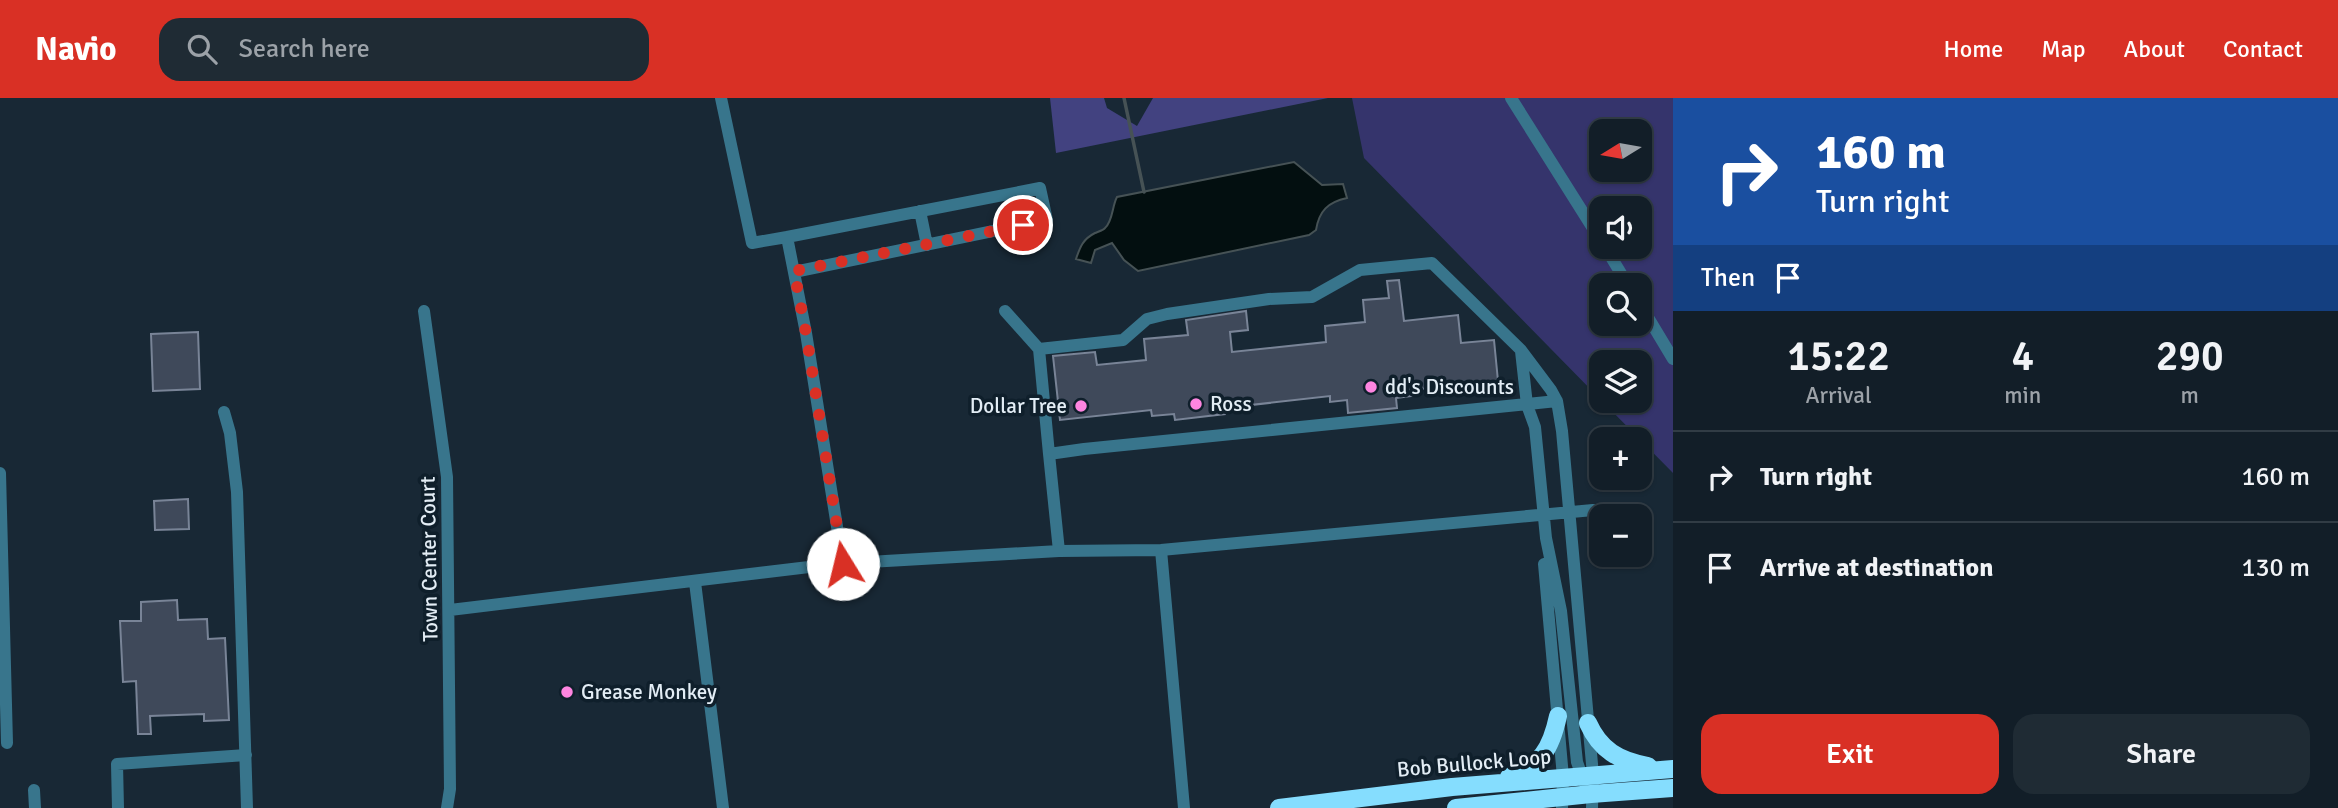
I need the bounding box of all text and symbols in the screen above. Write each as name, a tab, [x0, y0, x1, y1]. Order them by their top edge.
search box	[159, 18, 649, 81]
text: Navio	[35, 29, 117, 70]
icon: search	[183, 30, 221, 68]
text: Search here	[239, 33, 370, 65]
text: Home	[1943, 34, 2003, 64]
text: Map	[2041, 34, 2086, 64]
text: About	[2124, 34, 2185, 64]
text: Contact	[2223, 34, 2303, 64]
north arrow	[1589, 119, 1652, 182]
map controls	[1589, 119, 1652, 567]
text: 160 m	[1816, 122, 1946, 182]
icon: right	[1701, 126, 1792, 217]
text: Turn right	[1816, 182, 1949, 221]
pin	[993, 195, 1053, 255]
button: sound	[1589, 196, 1652, 259]
icon: arrive	[1004, 206, 1042, 244]
icon: arrive	[1769, 259, 1807, 297]
text: Then	[1701, 262, 1755, 294]
button: search	[1589, 273, 1652, 336]
text: 15:22	[1787, 331, 1890, 382]
text: 4	[2011, 331, 2034, 382]
text: 290	[2156, 331, 2224, 382]
button: layers	[1589, 350, 1652, 413]
place label: dd's Discounts	[1385, 374, 1514, 400]
marker: dd's Discounts	[1363, 379, 1379, 395]
text: Arrival	[1805, 381, 1872, 410]
text: min	[2004, 381, 2041, 410]
text: m	[2180, 381, 2199, 410]
place label: Ross	[1210, 391, 1252, 417]
place label: Dollar Tree	[970, 393, 1067, 419]
marker: Ross	[1188, 396, 1204, 412]
marker: Dollar Tree	[1073, 398, 1089, 414]
button: +	[1589, 427, 1652, 490]
icon: right	[1701, 458, 1739, 496]
text: Turn right	[1760, 461, 1872, 493]
text: 160 m	[2241, 461, 2310, 493]
street label: Town Center Court	[415, 476, 443, 642]
button: −	[1589, 504, 1652, 567]
position arrow	[806, 527, 880, 601]
icon: arrive	[1701, 549, 1739, 587]
text: Arrive at destination	[1760, 552, 1993, 584]
text: 130 m	[2241, 552, 2310, 584]
place label: Grease Monkey	[581, 679, 717, 705]
marker: Grease Monkey	[559, 684, 575, 700]
button: Exit	[1701, 714, 1999, 794]
button: Share	[2013, 714, 2310, 794]
street label: Bob Bullock Loop	[1396, 743, 1552, 783]

